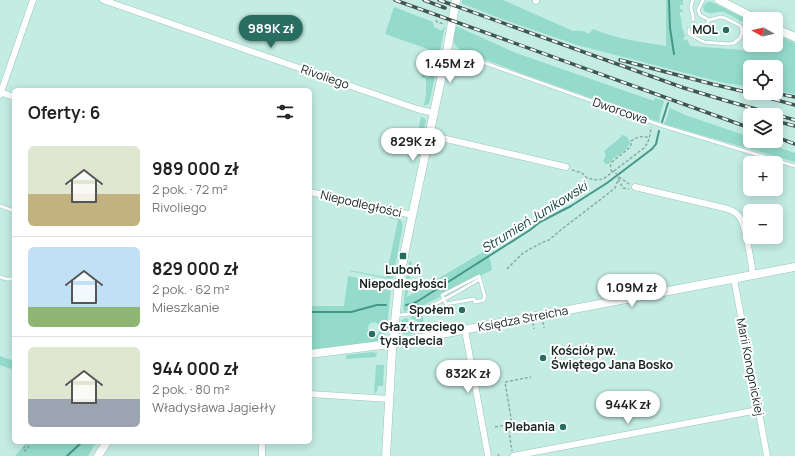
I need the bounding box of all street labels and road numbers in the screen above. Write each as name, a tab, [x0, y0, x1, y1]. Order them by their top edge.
street label: Rivoliego	[299, 60, 352, 93]
street label: Dworcowa	[590, 93, 650, 128]
street label: Niepodległości	[319, 186, 403, 221]
street label: Księdza Streicha	[476, 301, 570, 336]
street label: Marii Konopnickiej	[733, 316, 768, 417]

